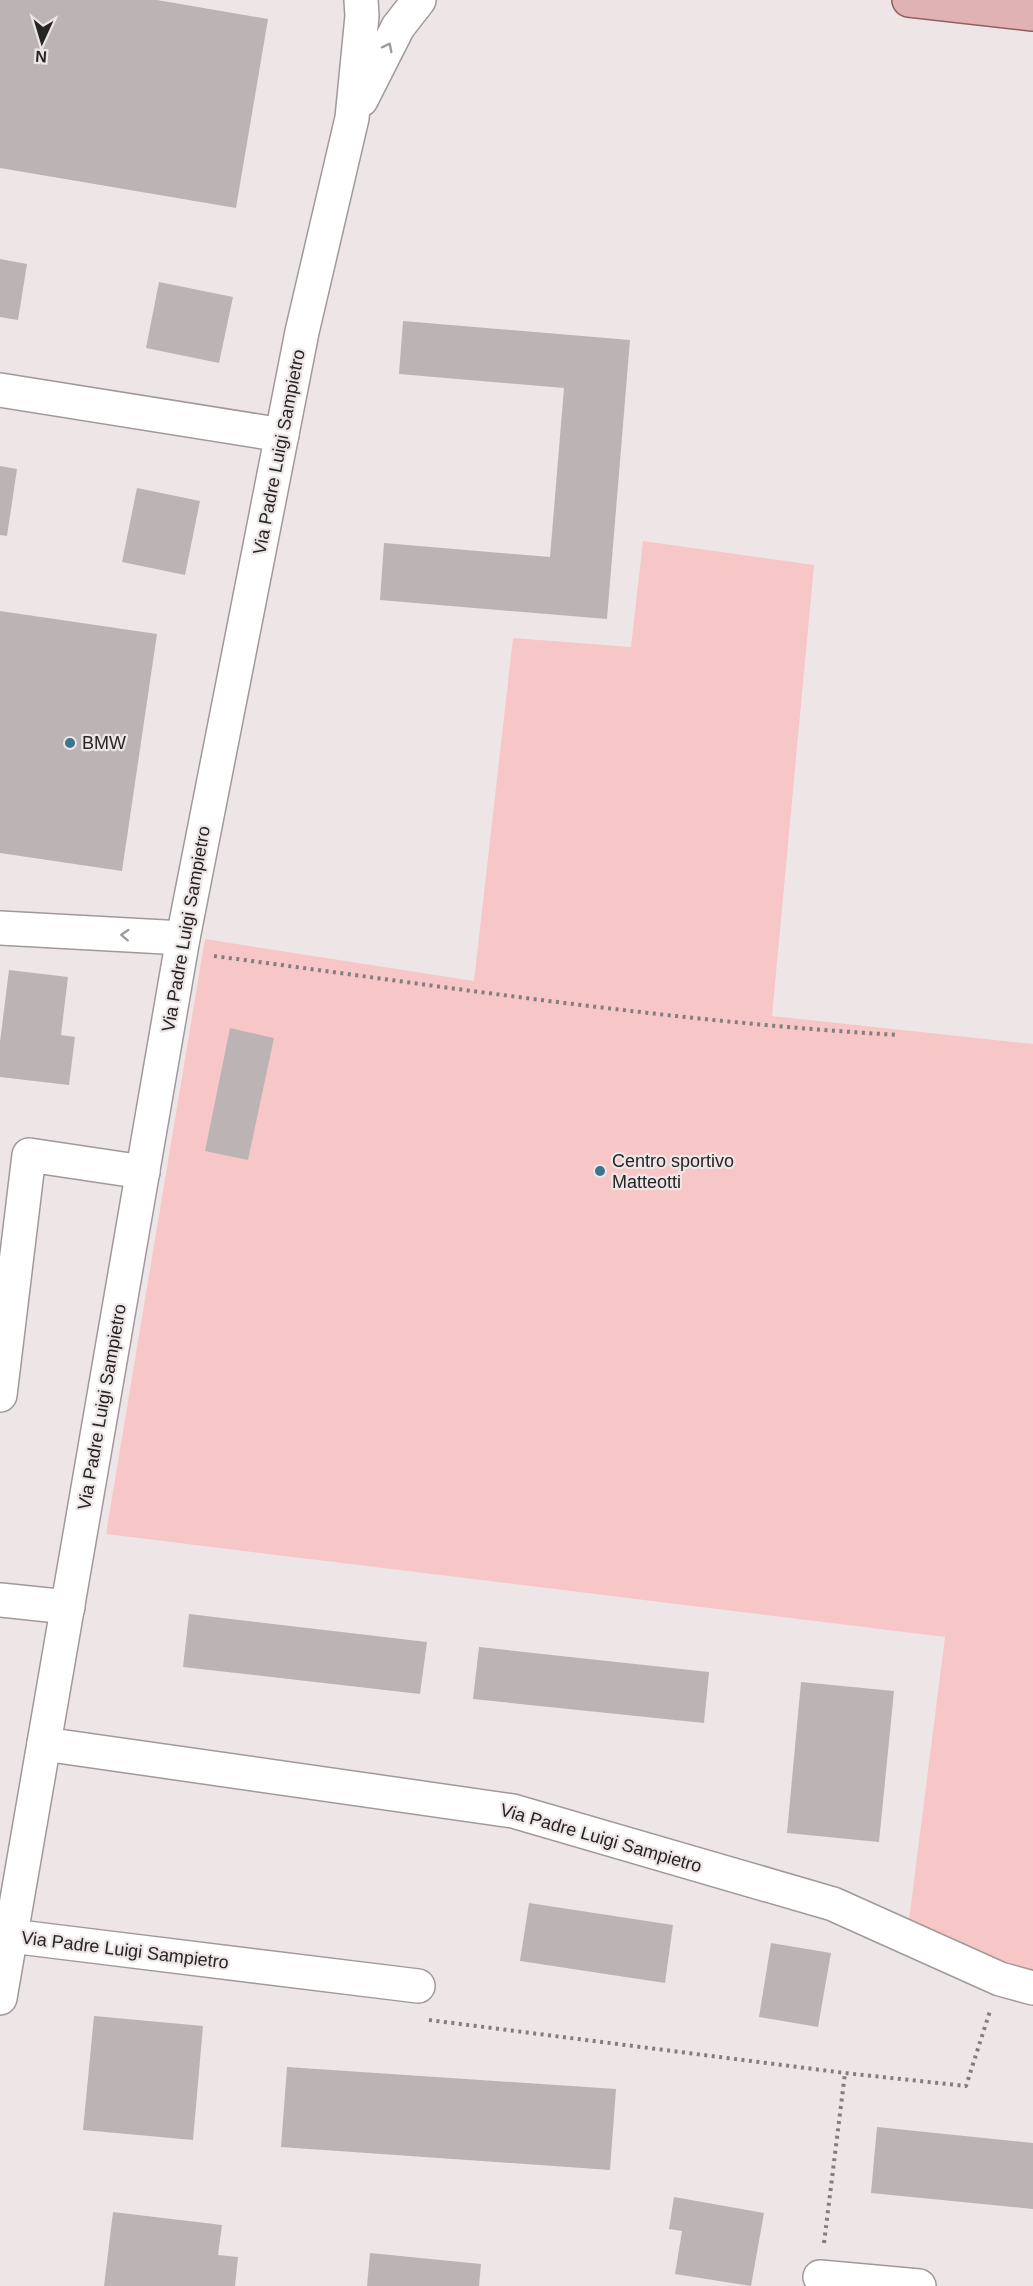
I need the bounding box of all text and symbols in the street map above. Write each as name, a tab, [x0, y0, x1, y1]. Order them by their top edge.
north arrow	[12, 12, 72, 72]
one-way arrow	[381, 42, 392, 53]
text: N	[35, 48, 47, 65]
street label: Via Padre Luigi Sampietro	[249, 348, 309, 556]
place label: BMW	[82, 733, 126, 753]
marker: BMW	[63, 736, 77, 750]
street label: Via Padre Luigi Sampietro	[158, 824, 214, 1034]
one-way arrow	[120, 929, 129, 942]
place label: Centro sportivo Matteotti	[612, 1151, 734, 1192]
marker: Centro sportivo Matteotti	[593, 1164, 607, 1178]
street label: Via Padre Luigi Sampietro	[74, 1302, 130, 1512]
street label: Via Padre Luigi Sampietro	[498, 1800, 704, 1876]
street label: Via Padre Luigi Sampietro	[20, 1927, 230, 1973]

